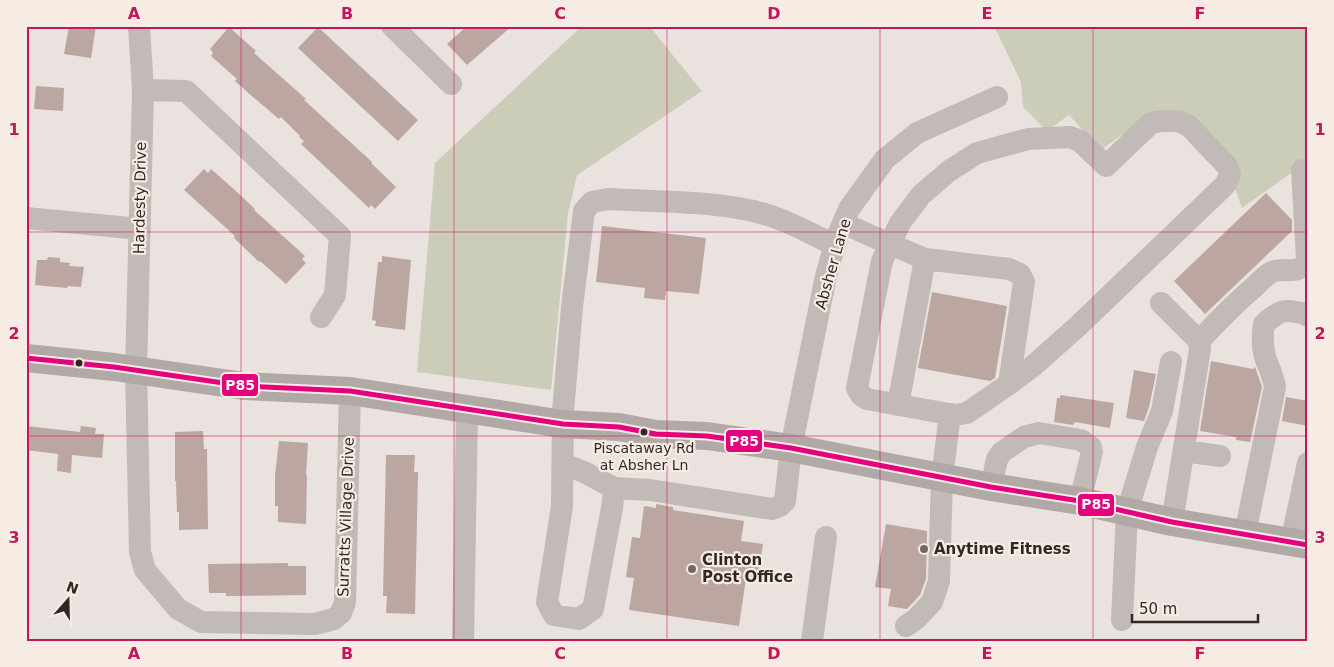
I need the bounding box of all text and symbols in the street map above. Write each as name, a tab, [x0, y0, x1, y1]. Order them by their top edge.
text: A	[128, 4, 141, 23]
text: B	[341, 4, 353, 23]
text: C	[554, 4, 566, 23]
text: D	[767, 4, 781, 23]
text: E	[982, 4, 992, 23]
text: F	[1195, 4, 1205, 23]
text: 1	[8, 120, 20, 139]
text: 1	[1314, 120, 1326, 139]
street label: Hardesty Drive	[130, 142, 150, 254]
street label: Absher Lane	[811, 217, 855, 311]
text: 2	[8, 324, 20, 343]
text: 2	[1314, 324, 1326, 343]
unlabelled marker	[74, 358, 84, 368]
line badge: P85	[221, 373, 259, 397]
text: P85	[225, 377, 255, 393]
marker: Piscataway Rd at Absher Ln	[639, 427, 649, 437]
line badge: P85	[725, 429, 763, 453]
text: P85	[729, 433, 759, 449]
street label: Surratts Village Drive	[334, 437, 358, 597]
place label: Piscataway Rd at Absher Ln	[593, 440, 695, 473]
line badge: P85	[1077, 493, 1115, 517]
text: P85	[1081, 496, 1111, 512]
text: 3	[8, 528, 20, 547]
text: 3	[1314, 528, 1326, 547]
place label: Anytime Fitness	[934, 540, 1071, 558]
marker: Anytime Fitness	[918, 543, 930, 555]
place label: Clinton Post Office	[702, 551, 793, 586]
marker: Clinton Post Office	[686, 563, 698, 575]
north arrow	[42, 574, 92, 624]
text: N	[64, 578, 81, 597]
scale bar	[1132, 592, 1258, 624]
text: 50 m	[1139, 600, 1177, 618]
text: A	[128, 644, 141, 663]
text: B	[341, 644, 353, 663]
text: C	[554, 644, 566, 663]
text: D	[767, 644, 781, 663]
text: E	[982, 644, 992, 663]
text: F	[1195, 644, 1205, 663]

